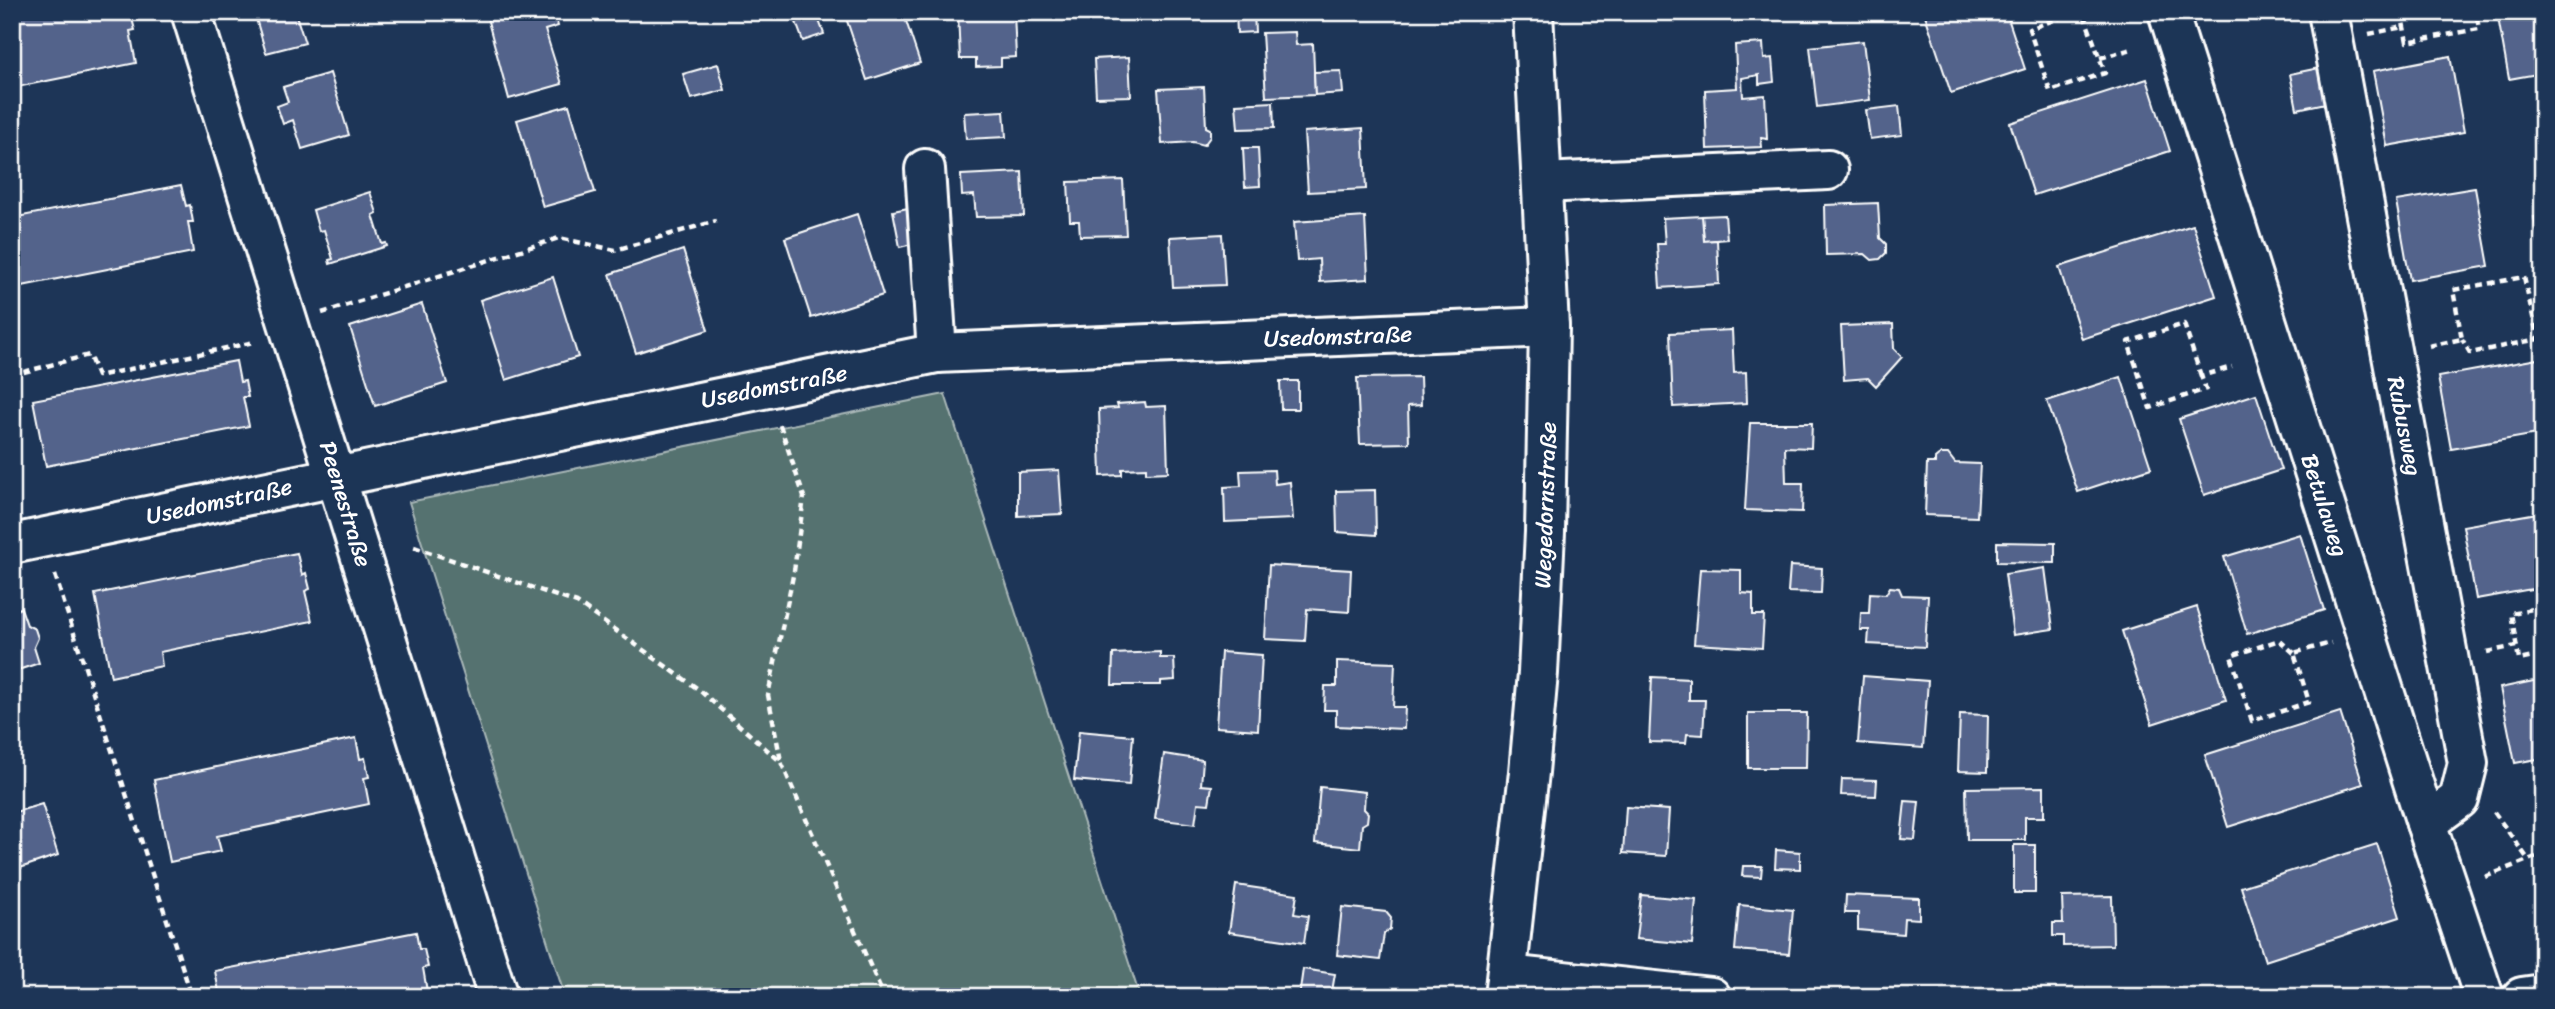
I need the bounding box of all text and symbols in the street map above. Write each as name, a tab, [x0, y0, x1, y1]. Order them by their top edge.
street label: Usedomstraße	[1263, 313, 1413, 360]
street label: Usedomstraße	[697, 352, 851, 421]
street label: Rubusweg	[2375, 373, 2434, 480]
street label: Wegedornstraße	[1522, 421, 1569, 589]
street label: Peenestraße	[307, 436, 384, 572]
street label: Betulaweg	[2289, 448, 2361, 562]
street label: Usedomstraße	[142, 466, 296, 537]

